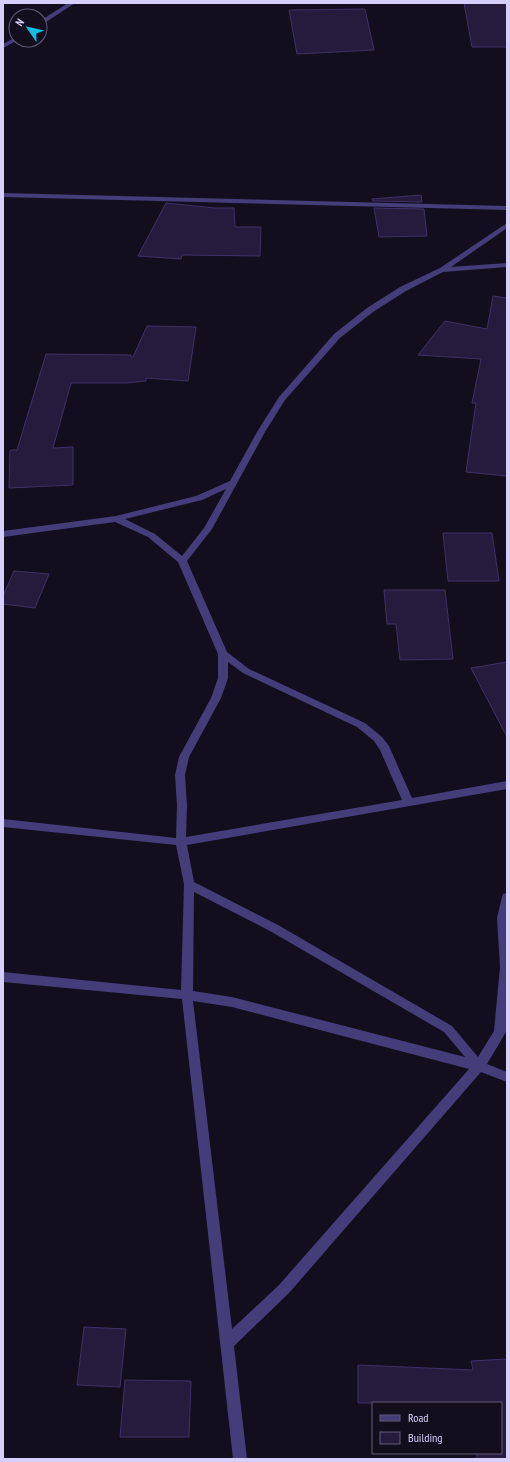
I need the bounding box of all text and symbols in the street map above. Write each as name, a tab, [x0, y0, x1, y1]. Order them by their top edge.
north arrow	[8, 8, 48, 48]
text: N	[12, 16, 27, 29]
legend	[372, 1402, 502, 1454]
text: Road	[408, 1410, 428, 1425]
text: Building	[408, 1430, 443, 1445]

